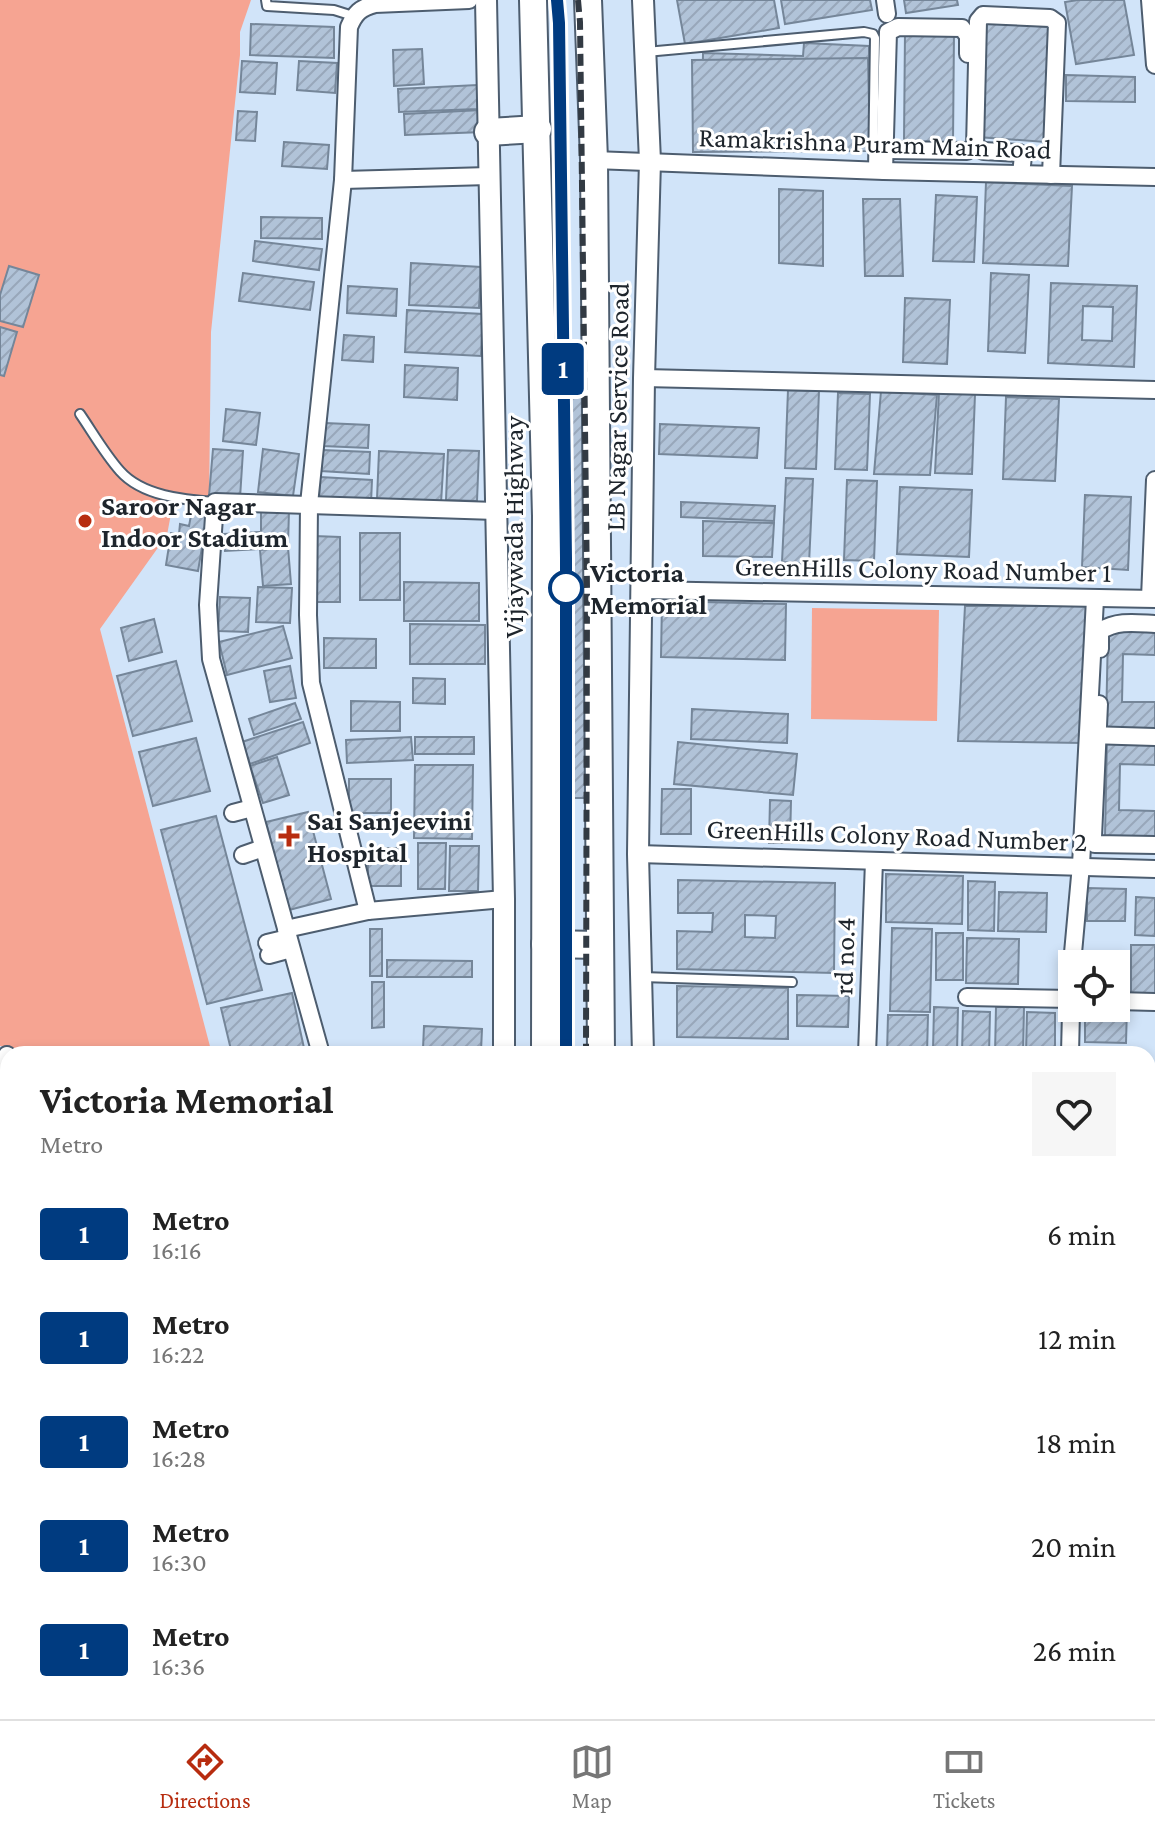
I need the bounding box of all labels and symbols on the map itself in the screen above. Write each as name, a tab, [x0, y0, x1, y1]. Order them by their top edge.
street label: Ramakrishna Puram Main Road	[698, 121, 1052, 165]
street label: LB Nagar Service Road	[599, 282, 635, 532]
line badge: 1	[537, 343, 589, 395]
street label: Vijaywada Highway	[498, 415, 529, 638]
place label: Saroor Nagar Indoor Stadium	[101, 490, 288, 553]
marker: Saroor Nagar Indoor Stadium	[76, 512, 94, 530]
street label: GreenHills Colony Road Number 1	[734, 550, 1112, 588]
place label: Victoria Memorial	[589, 557, 707, 620]
marker: Victoria Memorial	[549, 571, 583, 605]
place label: Sai Sanjeevini Hospital	[307, 805, 472, 868]
street label: GreenHills Colony Road Number 2	[706, 813, 1088, 857]
marker: Sai Sanjeevini Hospital	[278, 825, 300, 847]
street label: rd no.4	[827, 917, 861, 995]

